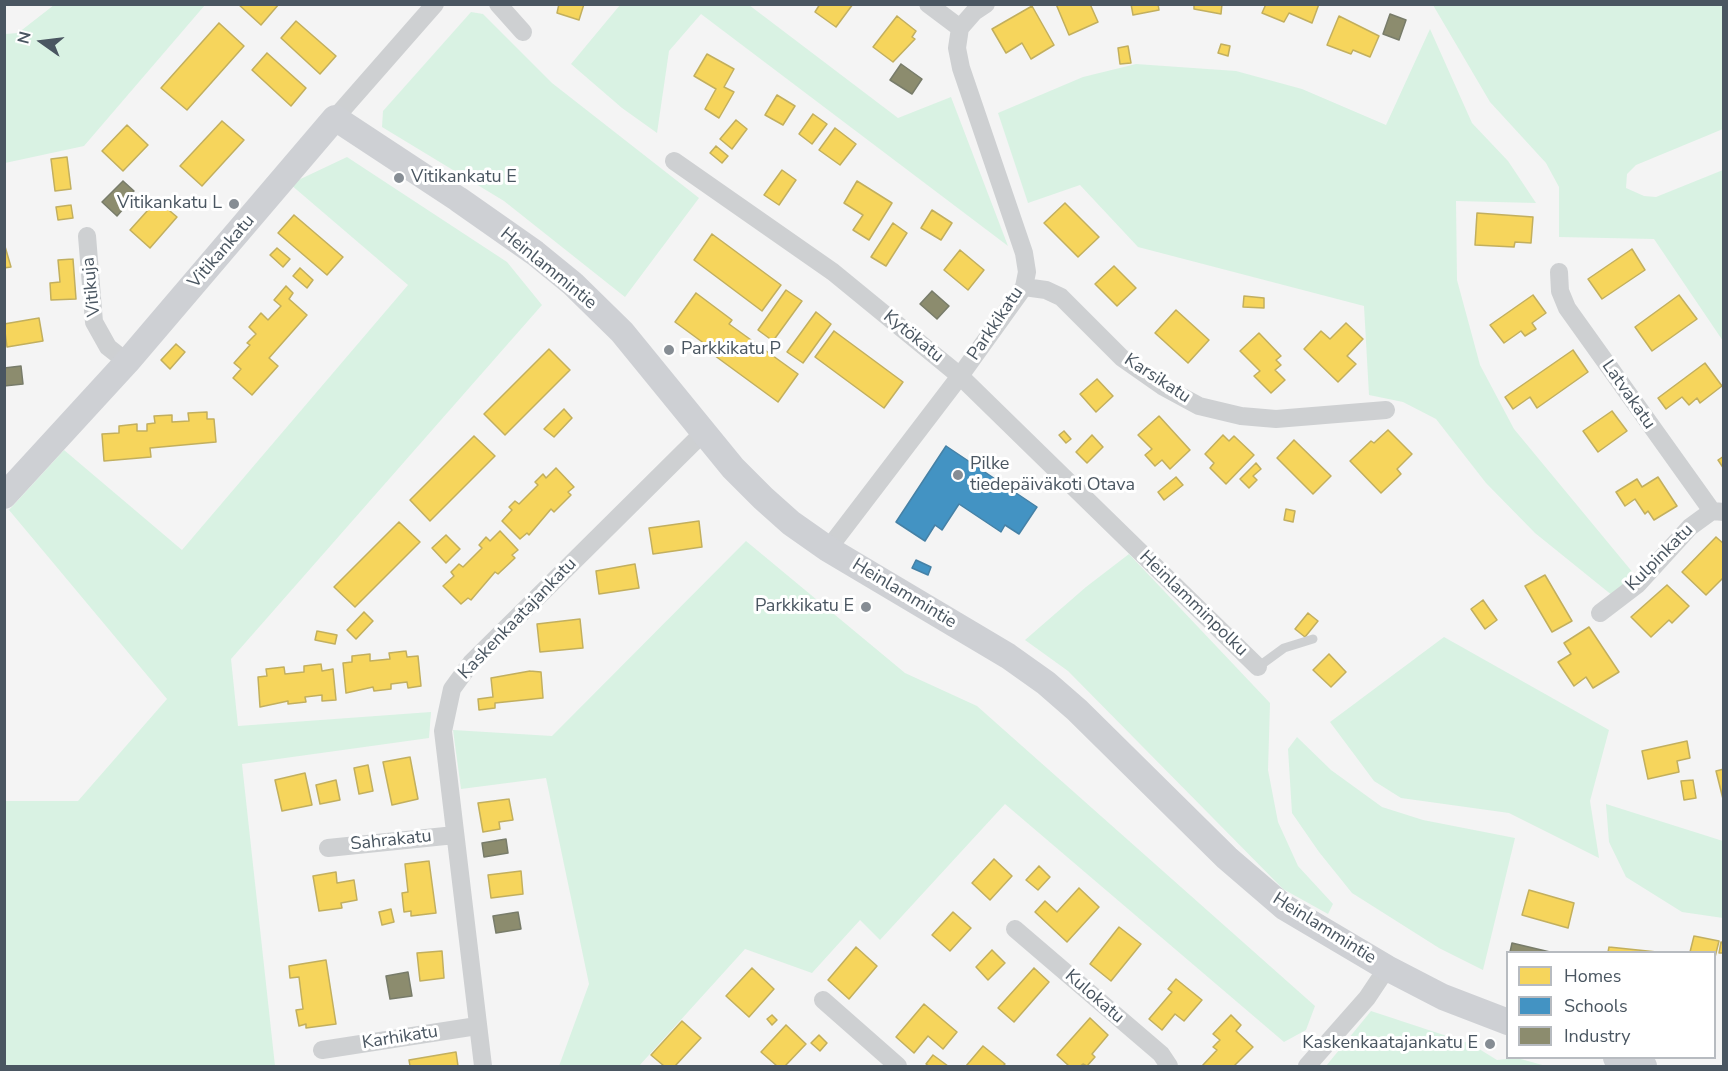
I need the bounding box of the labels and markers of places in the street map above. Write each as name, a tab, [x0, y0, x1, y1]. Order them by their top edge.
place label: Vitikankatu E	[411, 167, 517, 189]
marker: Vitikankatu E	[392, 171, 406, 185]
place label: Vitikankatu L	[117, 193, 222, 215]
marker: Vitikankatu L	[227, 197, 241, 211]
place label: Parkkikatu P	[681, 339, 781, 361]
marker: Parkkikatu P	[662, 343, 676, 357]
place label: Pilke tiedepäiväkoti Otava	[970, 454, 1135, 496]
marker: Pilke tiedepäiväkoti Otava	[951, 468, 965, 482]
place label: Parkkikatu E	[755, 596, 854, 618]
marker: Parkkikatu E	[859, 600, 873, 614]
place label: Kaskenkaatajankatu E	[1302, 1033, 1478, 1055]
marker: Kaskenkaatajankatu E	[1483, 1037, 1497, 1051]

